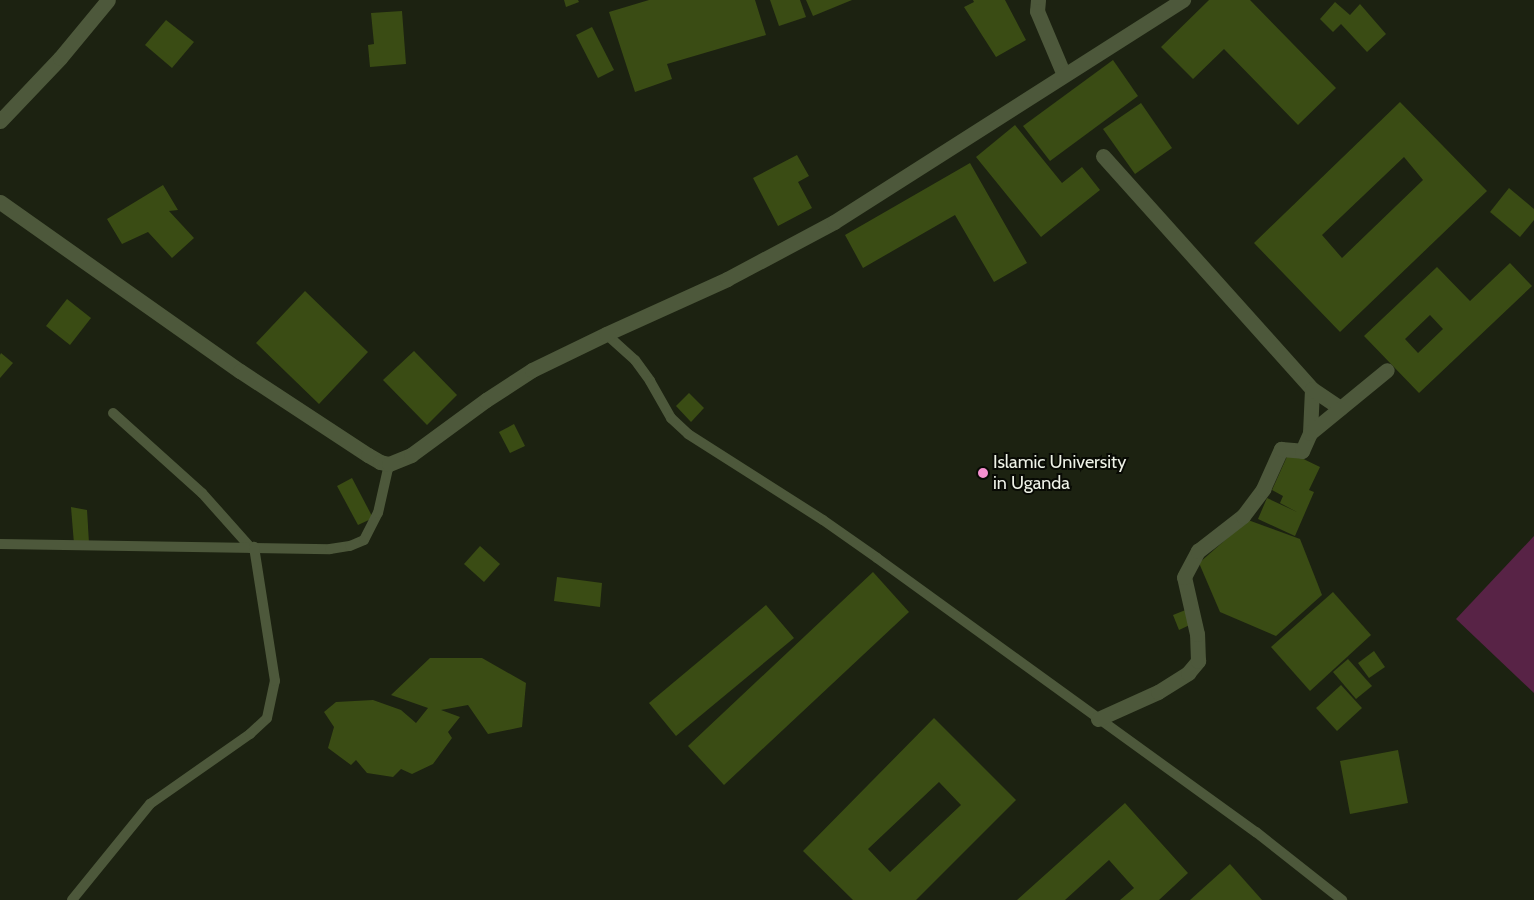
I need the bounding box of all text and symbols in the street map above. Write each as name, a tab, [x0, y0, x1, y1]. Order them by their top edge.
place label: Islamic University in Uganda	[993, 452, 1126, 494]
marker: Islamic University in Uganda	[977, 467, 989, 479]

